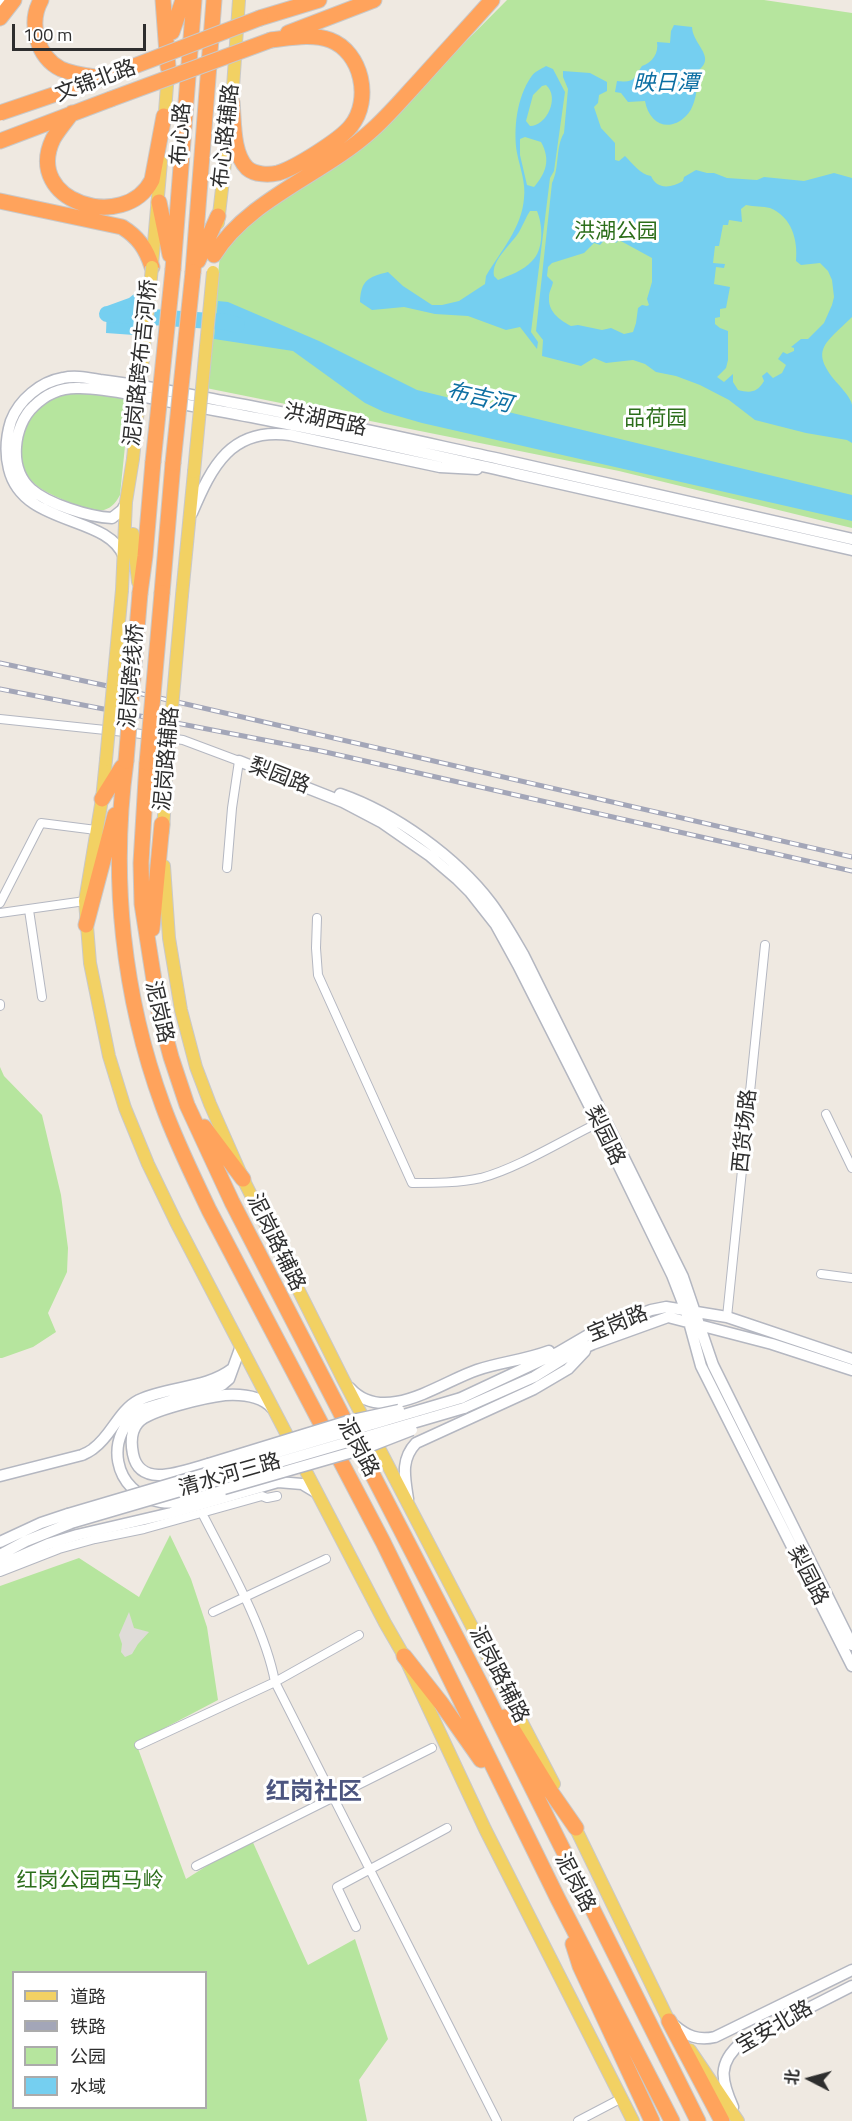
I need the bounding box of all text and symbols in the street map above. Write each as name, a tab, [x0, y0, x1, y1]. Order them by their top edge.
scale bar	[15, 12, 148, 50]
text: 100 m	[23, 21, 72, 48]
street label: 文锦北路	[52, 56, 140, 108]
water label: 映日潭	[633, 72, 699, 98]
street label: 布心路辅路	[209, 82, 245, 190]
street label: 布心路	[167, 102, 197, 166]
park label: 洪湖公园	[574, 220, 658, 246]
street label: 泥岗路跨布吉河桥	[121, 278, 163, 448]
water label: 布吉河	[444, 379, 514, 419]
street label: 洪湖西路	[281, 400, 369, 442]
park label: 品荷园	[625, 407, 687, 433]
street label: 泥岗跨线桥	[116, 623, 150, 729]
street label: 泥岗路辅路	[151, 706, 185, 812]
street label: 梨园路	[245, 754, 313, 800]
street label: 泥岗路	[139, 978, 177, 1046]
street label: 西货场路	[729, 1088, 763, 1174]
street label: 梨园路	[579, 1102, 629, 1170]
street label: 泥岗路辅路	[241, 1190, 309, 1296]
street label: 宝岗路	[584, 1302, 652, 1348]
street label: 泥岗路	[331, 1414, 383, 1482]
street label: 清水河三路	[176, 1449, 284, 1503]
street label: 梨园路	[781, 1542, 833, 1610]
street label: 泥岗路辅路	[463, 1623, 533, 1727]
district label: 红岗社区	[266, 1779, 362, 1807]
street label: 泥岗路	[548, 1849, 600, 1917]
park label: 红岗公园西马岭	[17, 1869, 163, 1895]
legend	[12, 1971, 207, 2109]
text: 道路	[70, 1983, 106, 2010]
street label: 宝安北路	[732, 1996, 818, 2060]
text: 铁路	[70, 2013, 106, 2040]
text: 公园	[70, 2043, 106, 2070]
north arrow	[780, 2049, 840, 2109]
text: 北	[779, 2068, 805, 2086]
text: 水域	[70, 2073, 106, 2100]

